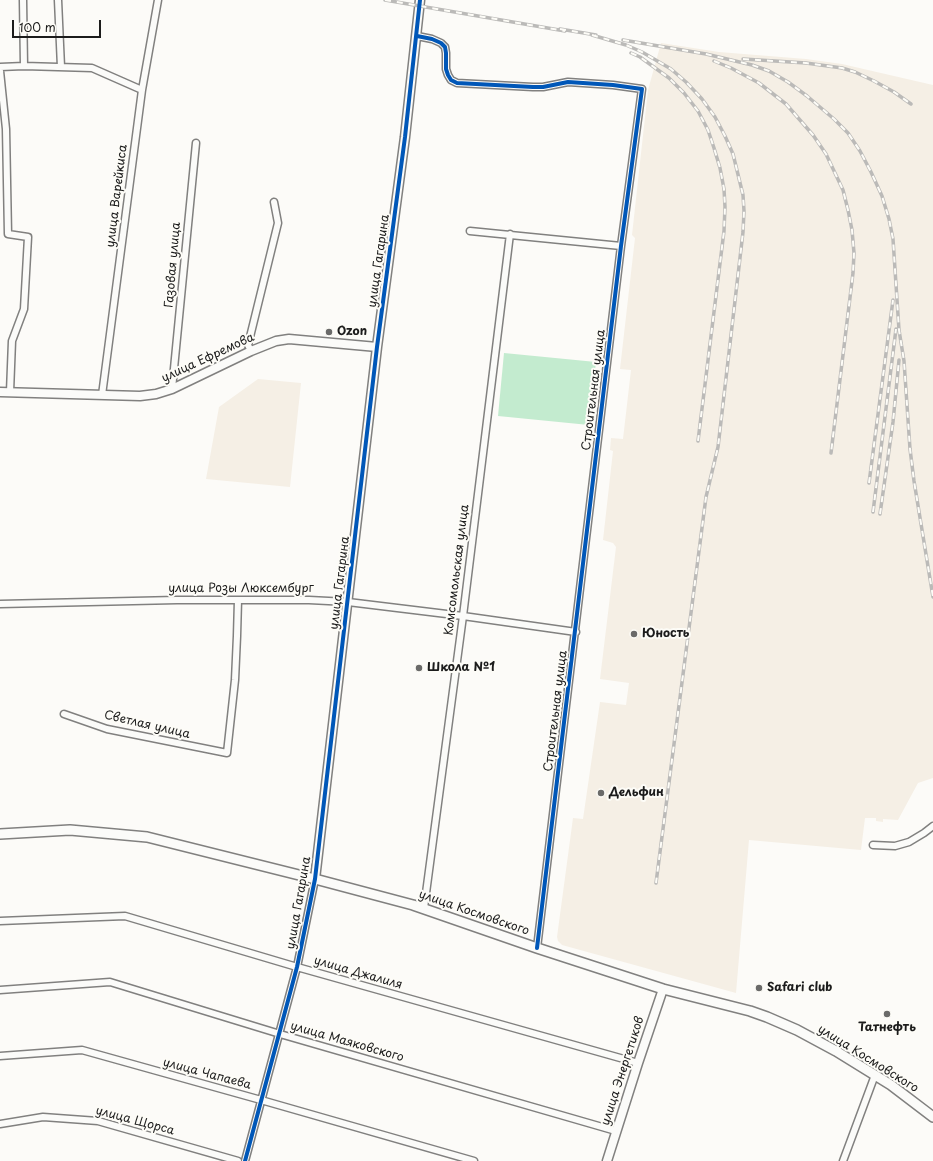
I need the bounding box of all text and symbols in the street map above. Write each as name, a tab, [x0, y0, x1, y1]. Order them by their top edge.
scale bar	[14, 12, 103, 38]
text: 100 m	[19, 18, 56, 36]
street label: улица Варейкиса	[104, 144, 130, 248]
street label: улица Гагарина	[365, 214, 393, 308]
street label: Газовая улица	[162, 222, 184, 308]
place label: Ozon	[337, 325, 367, 339]
marker: Ozon	[324, 327, 334, 337]
street label: Строительная улица	[579, 329, 609, 451]
street label: улица Ефремова	[159, 330, 257, 386]
street label: Комсомольская улица	[442, 504, 472, 636]
street label: улица Гагарина	[327, 536, 353, 630]
street label: улица Розы Люксембург	[168, 582, 314, 596]
place label: Юность	[642, 627, 689, 641]
marker: Юность	[629, 629, 639, 639]
street label: Строительная улица	[541, 650, 571, 772]
place label: Школа №1	[427, 661, 495, 675]
marker: Школа №1	[414, 663, 424, 673]
street label: Светлая улица	[103, 708, 191, 742]
place label: Дельфин	[609, 786, 664, 800]
marker: Дельфин	[596, 788, 606, 798]
street label: улица Гагарина	[284, 856, 314, 950]
street label: улица Космовского	[417, 887, 531, 939]
street label: улица Джалиля	[312, 954, 404, 992]
place label: Safari club	[767, 981, 832, 995]
marker: Safari club	[754, 983, 764, 993]
marker: Татнефть	[882, 1009, 892, 1019]
street label: улица Энергетиков	[599, 1015, 647, 1127]
street label: улица Маяковского	[289, 1019, 405, 1065]
place label: Татнефть	[858, 1021, 916, 1035]
street label: улица Космовского	[815, 1022, 921, 1096]
street label: улица Чапаева	[161, 1055, 253, 1093]
street label: улица Щорса	[94, 1104, 176, 1138]

